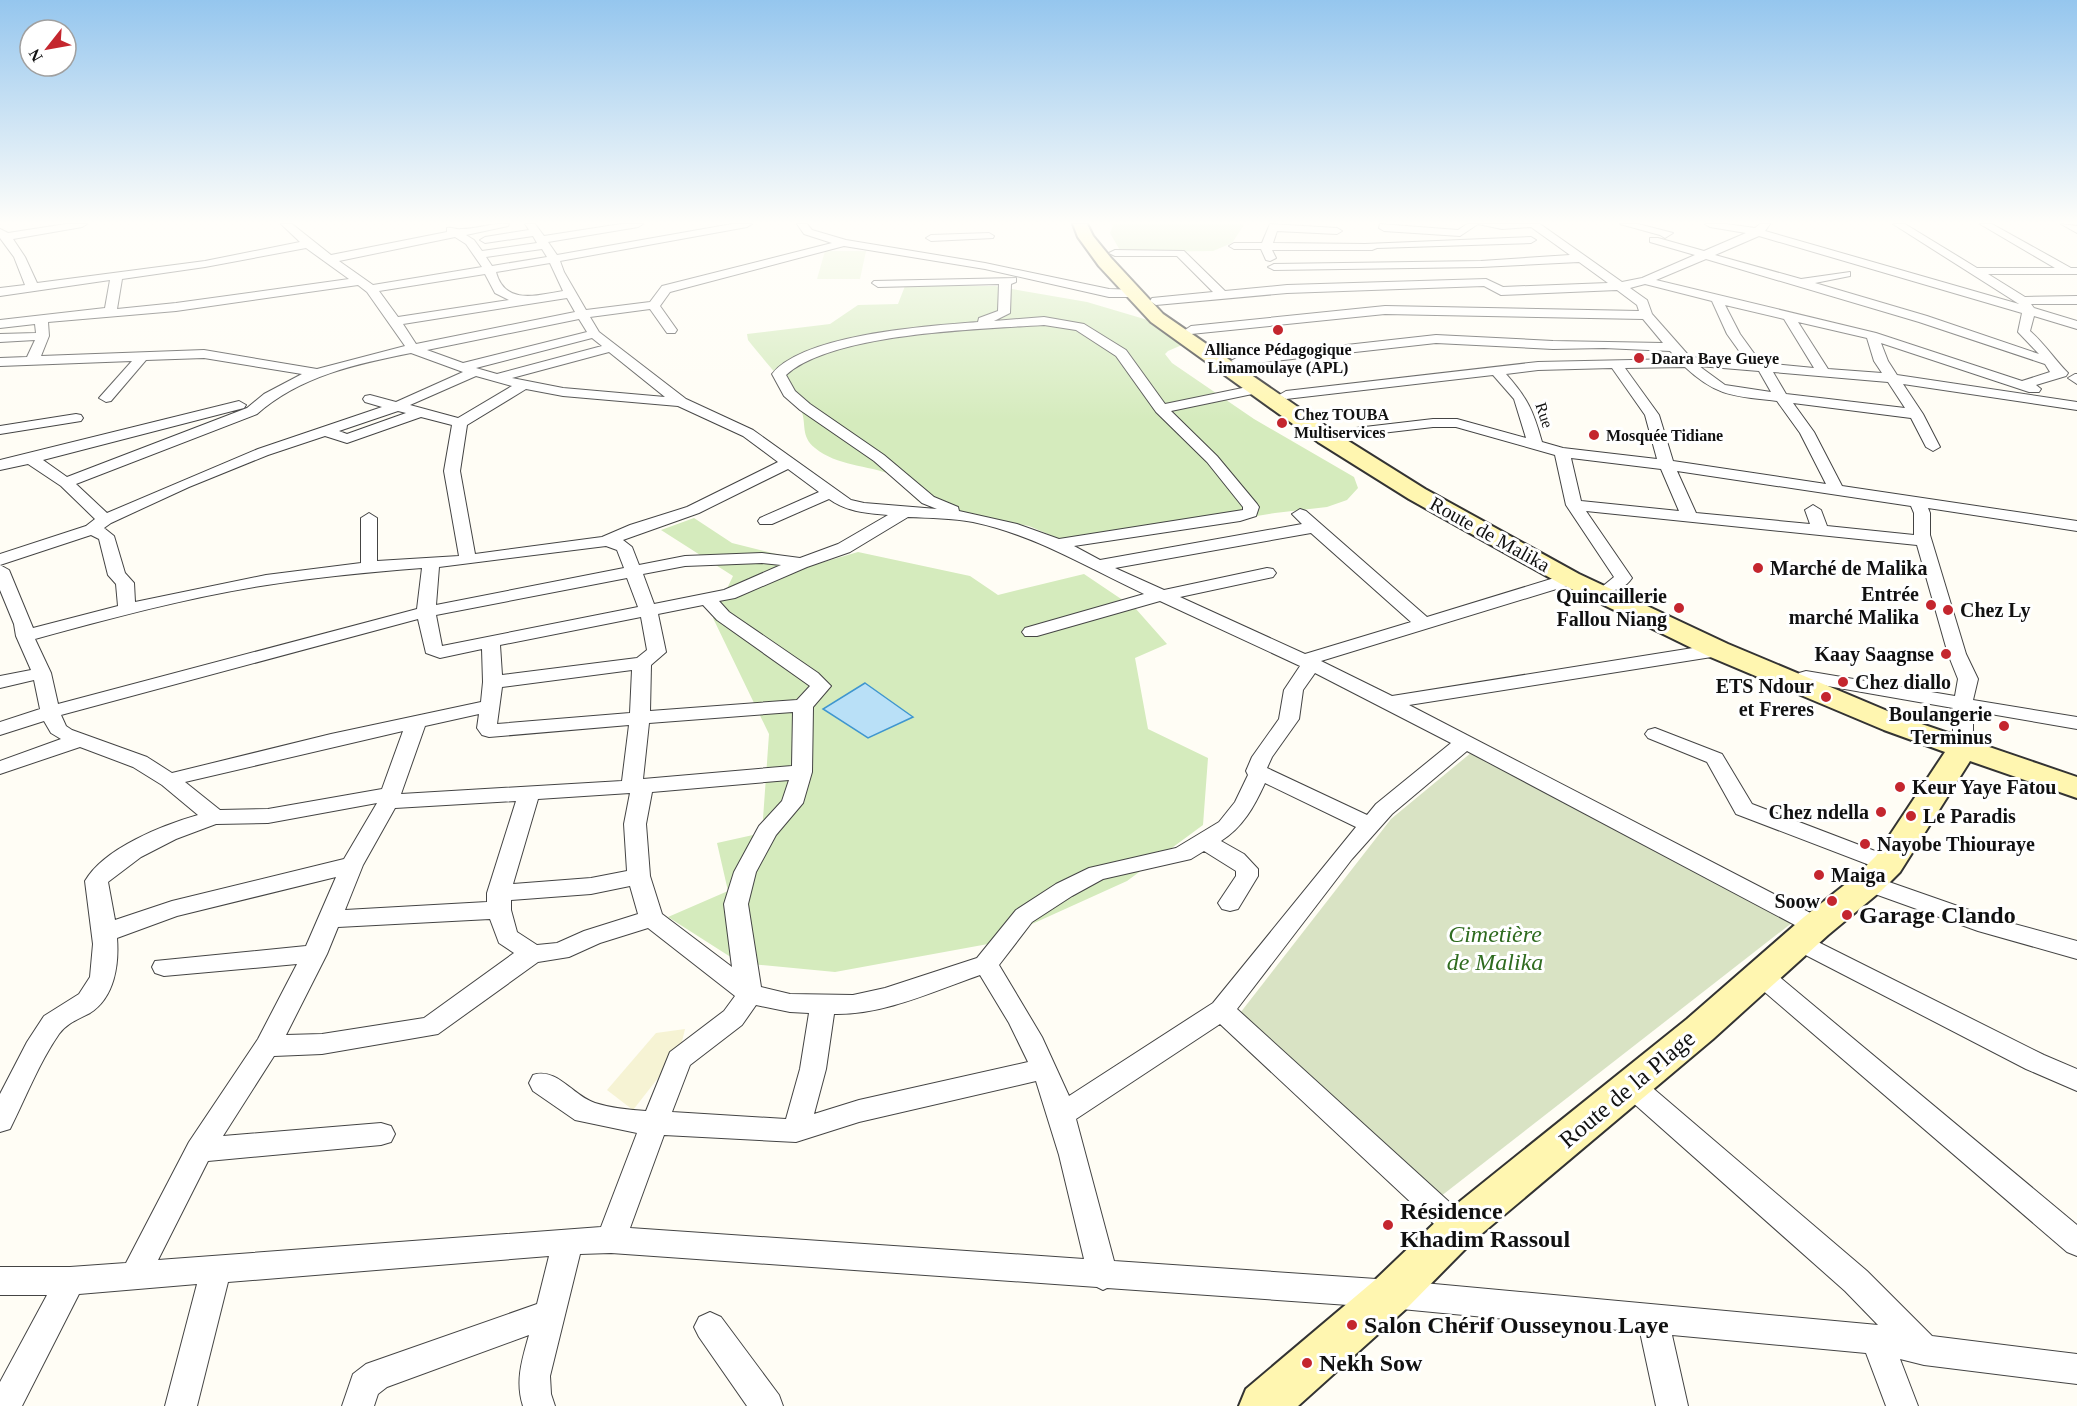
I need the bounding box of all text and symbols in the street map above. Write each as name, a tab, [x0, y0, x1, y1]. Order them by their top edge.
north arrow	[18, 18, 78, 78]
text: N	[25, 46, 46, 65]
marker: Alliance Pédagogique Limamoulaye (APL)	[1271, 323, 1285, 337]
place label: Alliance Pédagogique Limamoulaye (APL)	[1204, 341, 1352, 377]
place label: Daara Baye Gueye	[1651, 350, 1779, 368]
marker: Daara Baye Gueye	[1632, 351, 1646, 365]
street label: Rue	[1532, 400, 1557, 430]
place label: Chez TOUBA Multiservices	[1294, 406, 1389, 441]
marker: Chez TOUBA Multiservices	[1275, 416, 1289, 430]
place label: Mosquée Tidiane	[1606, 427, 1723, 445]
marker: Mosquée Tidiane	[1587, 428, 1601, 442]
street label: Route de Malika	[1426, 492, 1554, 576]
place label: Marché de Malika	[1770, 557, 1927, 579]
marker: Marché de Malika	[1751, 561, 1765, 575]
place label: Entrée marché Malika	[1789, 583, 1919, 628]
place label: Quincaillerie Fallou Niang	[1556, 585, 1667, 631]
marker: Entrée marché Malika	[1924, 598, 1938, 612]
place label: Chez Ly	[1960, 599, 2031, 622]
marker: Quincaillerie Fallou Niang	[1672, 601, 1686, 615]
marker: Chez Ly	[1941, 603, 1955, 617]
place label: Kaay Saagnse	[1815, 643, 1934, 666]
marker: Kaay Saagnse	[1939, 647, 1953, 661]
place label: Chez diallo	[1855, 671, 1951, 693]
place label: ETS Ndour et Freres	[1716, 675, 1814, 720]
marker: Chez diallo	[1836, 675, 1850, 689]
marker: ETS Ndour et Freres	[1819, 690, 1833, 704]
place label: Boulangerie Terminus	[1889, 703, 1992, 748]
marker: Boulangerie Terminus	[1997, 719, 2011, 733]
place label: Keur Yaye Fatou	[1912, 776, 2056, 799]
marker: Keur Yaye Fatou	[1893, 780, 1907, 794]
place label: Chez ndella	[1768, 801, 1869, 823]
marker: Chez ndella	[1874, 805, 1888, 819]
place label: Le Paradis	[1923, 805, 2016, 827]
marker: Le Paradis	[1904, 809, 1918, 823]
place label: Nayobe Thiouraye	[1877, 833, 2035, 856]
marker: Nayobe Thiouraye	[1858, 837, 1872, 851]
place label: Maiga	[1831, 864, 1885, 887]
marker: Maiga	[1812, 868, 1826, 882]
place label: Soow	[1774, 890, 1821, 912]
marker: Soow	[1825, 894, 1839, 908]
place label: Garage Clando	[1859, 902, 2016, 928]
marker: Garage Clando	[1840, 908, 1854, 922]
park label: Cimetière de Malika	[1447, 921, 1543, 975]
street label: Route de la Plage	[1554, 1025, 1700, 1153]
place label: Résidence Khadim Rassoul	[1400, 1198, 1570, 1252]
marker: Résidence Khadim Rassoul	[1381, 1218, 1395, 1232]
place label: Salon Chérif Ousseynou Laye	[1364, 1312, 1669, 1338]
marker: Salon Chérif Ousseynou Laye	[1345, 1318, 1359, 1332]
place label: Nekh Sow	[1319, 1350, 1423, 1376]
marker: Nekh Sow	[1300, 1356, 1314, 1370]

